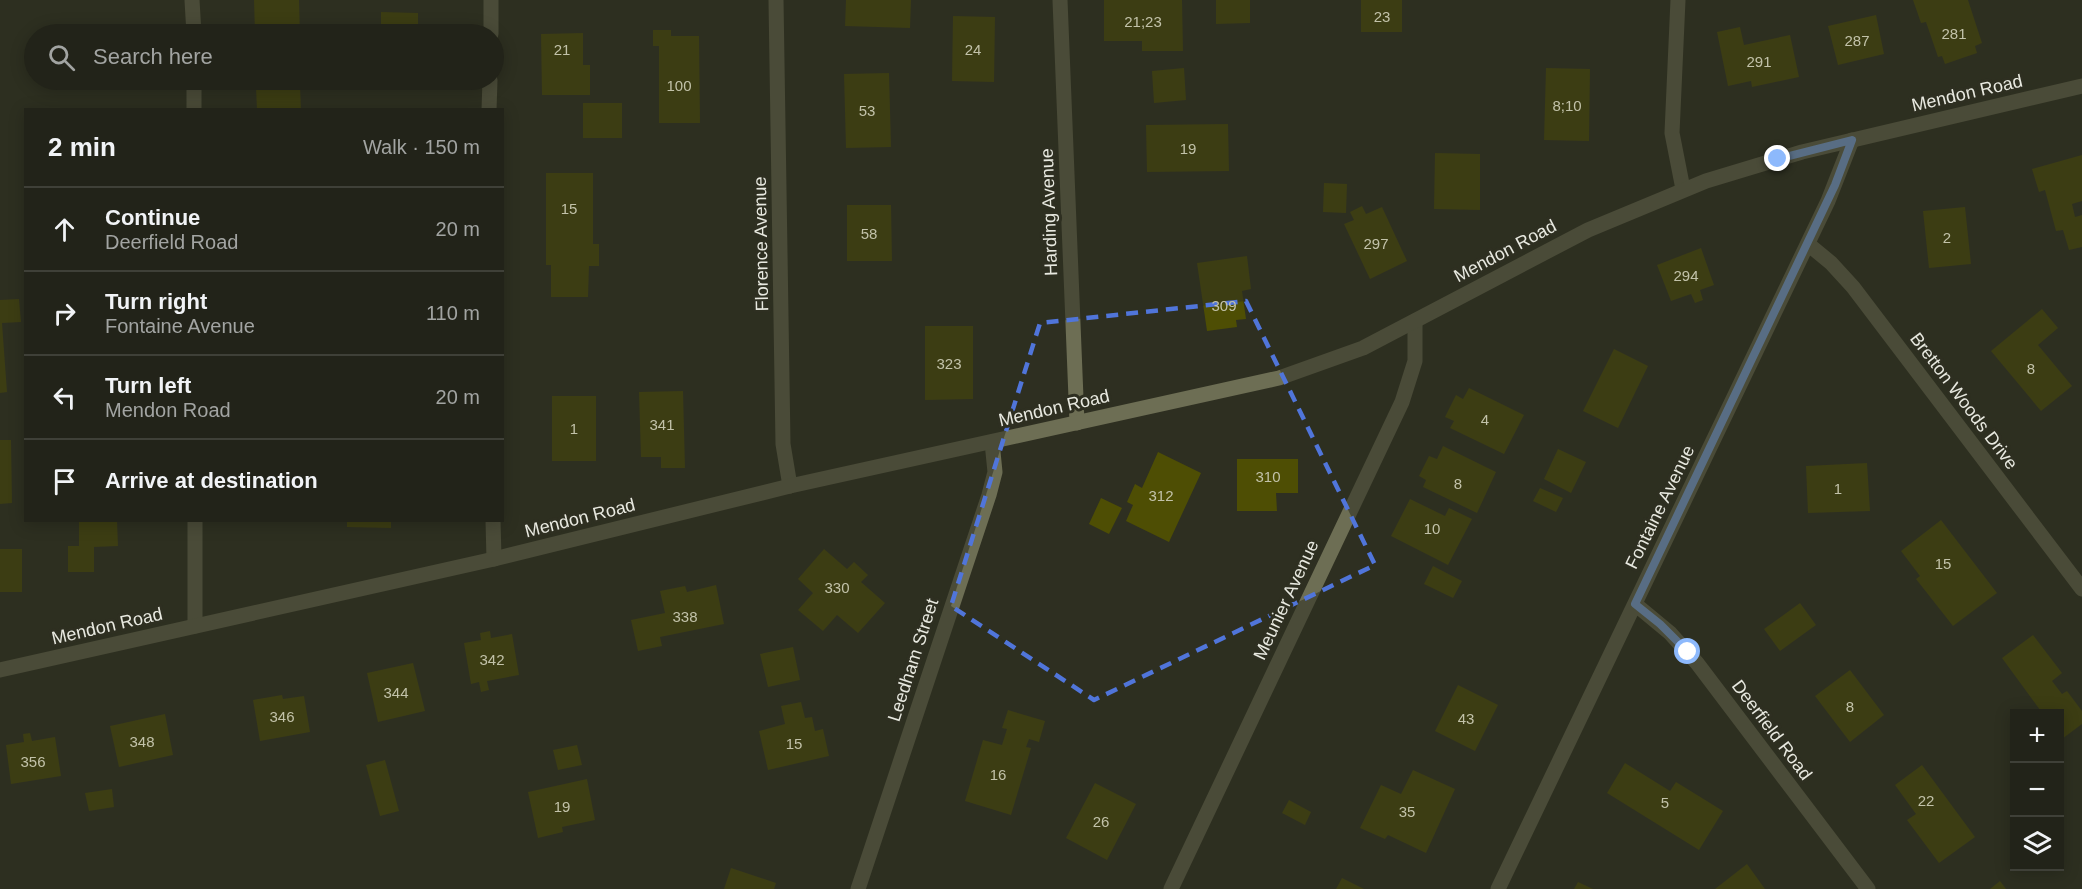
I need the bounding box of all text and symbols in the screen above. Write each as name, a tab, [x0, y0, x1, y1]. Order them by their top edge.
house number: 23	[1374, 8, 1390, 25]
house number: 21;23	[1124, 13, 1162, 30]
search box	[24, 24, 504, 90]
house number: 281	[1941, 25, 1967, 42]
house number: 287	[1844, 32, 1870, 49]
icon: search	[45, 41, 78, 74]
house number: 21	[554, 41, 570, 58]
house number: 24	[965, 41, 981, 58]
text: Search here	[93, 44, 213, 69]
house number: 291	[1746, 53, 1772, 70]
street label: Mendon Road	[1910, 71, 2024, 115]
house number: 100	[666, 77, 692, 94]
house number: 8;10	[1552, 97, 1582, 114]
house number: 53	[859, 102, 875, 119]
text: 2 min	[48, 132, 116, 162]
text: Walk · 150 m	[363, 136, 480, 158]
house number: 19	[1180, 140, 1196, 157]
route end	[1764, 145, 1790, 171]
street label: Harding Avenue	[1037, 148, 1061, 276]
street label: Florence Avenue	[750, 176, 772, 312]
house number: 15	[561, 200, 577, 217]
text: Continue	[105, 205, 200, 230]
icon: ahead	[48, 213, 81, 246]
street label: Mendon Road	[1450, 216, 1560, 286]
text: 20 m	[436, 218, 480, 240]
house number: 58	[861, 225, 877, 242]
house number: 2	[1943, 229, 1951, 246]
text: Deerfield Road	[105, 231, 238, 253]
house number: 297	[1363, 235, 1389, 252]
house number: 294	[1673, 267, 1699, 284]
text: Turn right	[105, 289, 207, 314]
icon: right	[48, 297, 81, 330]
house number: 309	[1211, 297, 1237, 314]
text: 110 m	[426, 302, 480, 324]
text: Fontaine Avenue	[105, 315, 255, 337]
street label: Bretton Woods Drive	[1906, 329, 2022, 473]
house number: 323	[936, 355, 962, 372]
house number: 8	[2027, 360, 2035, 377]
text: Turn left	[105, 373, 191, 398]
icon: left	[48, 381, 81, 414]
text: 20 m	[436, 386, 480, 408]
street label: Mendon Road	[997, 386, 1111, 430]
text: Mendon Road	[105, 399, 231, 421]
house number: 4	[1481, 411, 1489, 428]
house number: 341	[649, 416, 675, 433]
house number: 1	[570, 420, 578, 437]
street label: Fontaine Avenue	[1621, 442, 1699, 572]
icon: arrive	[48, 465, 81, 498]
text: Arrive at destination	[105, 468, 318, 493]
house number: 310	[1255, 468, 1281, 485]
house number: 8	[1454, 475, 1462, 492]
house number: 1	[1834, 480, 1842, 497]
house number: 312	[1148, 487, 1174, 504]
street label: Mendon Road	[523, 495, 637, 541]
house number: 10	[1424, 520, 1440, 537]
street label: Meunier Avenue	[1250, 537, 1322, 663]
house number: 15	[1935, 555, 1951, 572]
house number: 330	[824, 579, 850, 596]
street label: Leedham Street	[884, 596, 942, 724]
street label: Mendon Road	[50, 604, 164, 648]
house number: 338	[672, 608, 698, 625]
route start	[1674, 638, 1700, 664]
house number: 342	[479, 651, 505, 668]
street label: Deerfield Road	[1728, 676, 1816, 784]
house number: 344	[383, 684, 409, 701]
house number: 8	[1846, 698, 1854, 715]
house number: 346	[269, 708, 295, 725]
map controls	[2010, 709, 2064, 871]
button: +	[2010, 709, 2064, 763]
house number: 43	[1458, 710, 1474, 727]
house number: 348	[129, 733, 155, 750]
house number: 15	[786, 735, 802, 752]
house number: 356	[20, 753, 46, 770]
button: −	[2010, 763, 2064, 817]
house number: 16	[990, 766, 1006, 783]
house number: 22	[1918, 792, 1934, 809]
house number: 5	[1661, 794, 1669, 811]
house number: 19	[554, 798, 570, 815]
house number: 35	[1399, 803, 1415, 820]
house number: 26	[1093, 813, 1109, 830]
button: layers	[2010, 817, 2064, 871]

